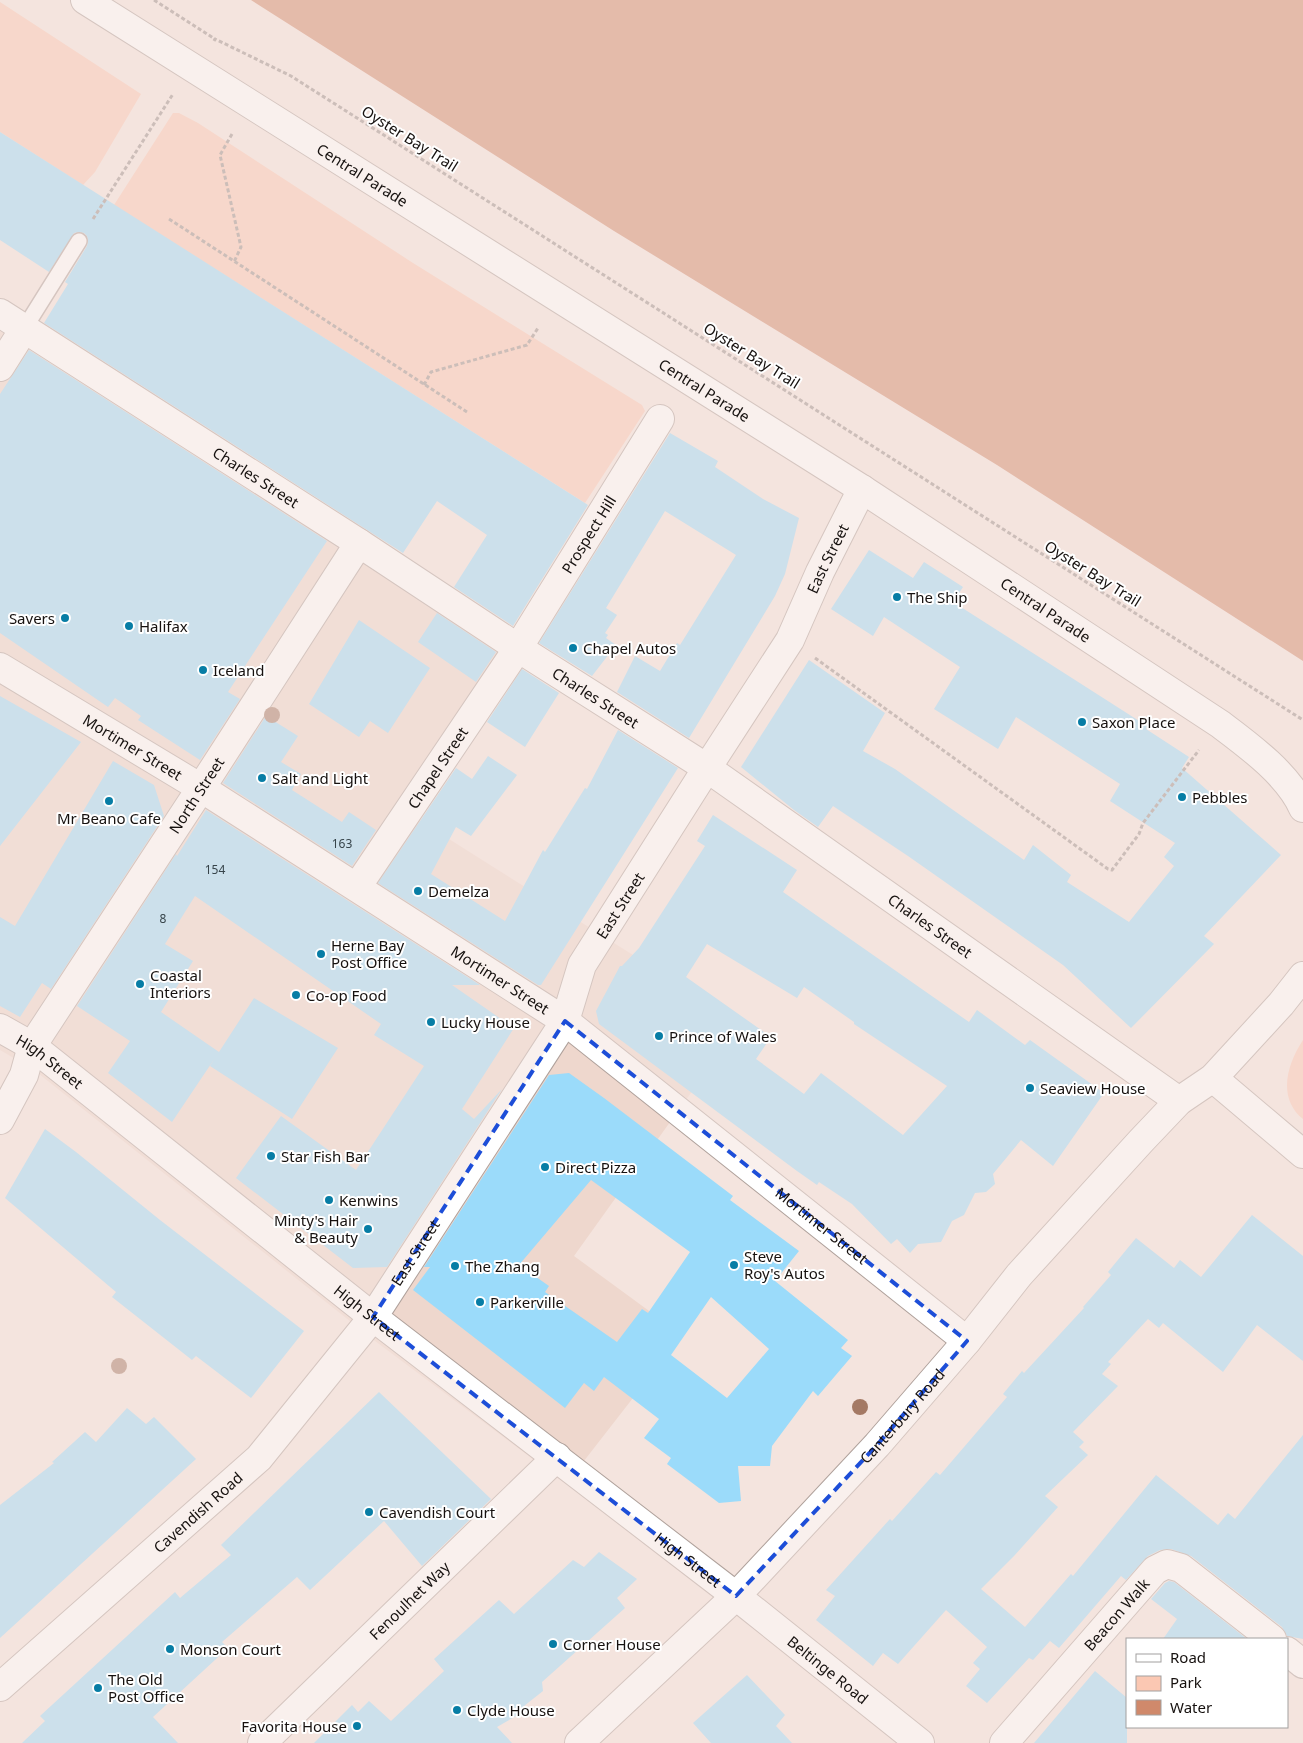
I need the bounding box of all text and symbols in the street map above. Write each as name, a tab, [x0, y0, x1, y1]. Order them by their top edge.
street label: Oyster Bay Trail	[358, 100, 462, 176]
street label: Central Parade	[313, 138, 412, 211]
street label: Oyster Bay Trail	[700, 317, 804, 393]
street label: Central Parade	[655, 354, 754, 426]
street label: Charles Street	[209, 442, 303, 512]
street label: Prospect Hill	[557, 491, 620, 577]
street label: East Street	[802, 520, 853, 596]
street label: Oyster Bay Trail	[1041, 535, 1145, 611]
street label: Central Parade	[997, 573, 1095, 647]
place label: The Ship	[907, 587, 968, 607]
marker: The Ship	[891, 591, 903, 603]
place label: Savers	[9, 608, 55, 628]
marker: Savers	[59, 612, 71, 624]
place label: Halifax	[139, 616, 188, 636]
marker: Halifax	[123, 620, 135, 632]
place label: Chapel Autos	[583, 638, 676, 658]
marker: Chapel Autos	[567, 642, 579, 654]
place label: Iceland	[213, 660, 265, 680]
street label: Charles Street	[549, 662, 643, 733]
marker: Iceland	[197, 664, 209, 676]
street label: Mortimer Street	[79, 709, 187, 785]
place label: Saxon Place	[1092, 712, 1176, 732]
marker: Saxon Place	[1076, 716, 1088, 728]
street label: Chapel Street	[403, 722, 472, 812]
street label: North Street	[164, 753, 229, 837]
place label: Salt and Light	[272, 768, 369, 788]
marker: Salt and Light	[256, 772, 268, 784]
place label: Pebbles	[1192, 787, 1248, 807]
marker: Pebbles	[1176, 791, 1188, 803]
marker: Mr Beano Cafe	[103, 795, 115, 807]
place label: Mr Beano Cafe	[57, 808, 161, 828]
house number: 163	[332, 835, 352, 852]
house number: 154	[205, 861, 225, 878]
street label: East Street	[591, 868, 649, 942]
place label: Demelza	[428, 881, 489, 901]
marker: Demelza	[412, 885, 424, 897]
street label: Charles Street	[884, 889, 977, 962]
house number: 8	[160, 910, 167, 927]
place label: Herne Bay Post Office	[331, 935, 407, 972]
street label: Mortimer Street	[447, 941, 554, 1019]
marker: Herne Bay Post Office	[315, 948, 327, 960]
place label: Coastal Interiors	[150, 965, 211, 1002]
marker: Coastal Interiors	[134, 978, 146, 990]
place label: Co-op Food	[306, 985, 387, 1005]
marker: Co-op Food	[290, 989, 302, 1001]
place label: Lucky House	[441, 1012, 530, 1032]
marker: Lucky House	[425, 1016, 437, 1028]
place label: Prince of Wales	[669, 1026, 777, 1046]
street label: High Street	[13, 1029, 88, 1093]
marker: Prince of Wales	[653, 1030, 665, 1042]
place label: Seaview House	[1040, 1078, 1146, 1098]
marker: Seaview House	[1024, 1082, 1036, 1094]
place label: Star Fish Bar	[281, 1146, 370, 1166]
marker: Star Fish Bar	[265, 1150, 277, 1162]
place label: Direct Pizza	[555, 1157, 636, 1177]
marker: Direct Pizza	[539, 1161, 551, 1173]
street label: Mortimer Street	[771, 1182, 873, 1269]
place label: Kenwins	[339, 1190, 398, 1210]
marker: Kenwins	[323, 1194, 335, 1206]
place label: Minty's Hair & Beauty	[274, 1210, 358, 1247]
street label: East Street	[386, 1215, 444, 1289]
marker: Minty's Hair & Beauty	[362, 1223, 374, 1235]
place label: Steve Roy's Autos	[744, 1246, 825, 1283]
place label: The Zhang	[465, 1256, 540, 1276]
marker: Steve Roy's Autos	[728, 1259, 740, 1271]
marker: The Zhang	[449, 1260, 461, 1272]
street label: High Street	[330, 1280, 405, 1345]
place label: Parkerville	[490, 1292, 564, 1312]
marker: Parkerville	[474, 1296, 486, 1308]
street label: Canterbury Road	[855, 1364, 949, 1468]
street label: Cavendish Road	[149, 1467, 247, 1557]
place label: Cavendish Court	[379, 1502, 496, 1522]
marker: Cavendish Court	[363, 1506, 375, 1518]
street label: High Street	[651, 1527, 726, 1592]
street label: Fenoulhet Way	[365, 1556, 454, 1644]
street label: Beacon Walk	[1079, 1574, 1154, 1655]
street label: Beltinge Road	[783, 1631, 873, 1708]
place label: Corner House	[563, 1634, 661, 1654]
marker: Corner House	[547, 1638, 559, 1650]
legend	[1126, 1638, 1288, 1728]
place label: Monson Court	[180, 1639, 281, 1659]
marker: Monson Court	[164, 1643, 176, 1655]
text: Road	[1170, 1647, 1206, 1667]
place label: The Old Post Office	[108, 1669, 184, 1706]
text: Park	[1170, 1672, 1202, 1692]
marker: The Old Post Office	[92, 1682, 104, 1694]
text: Water	[1170, 1697, 1212, 1717]
place label: Clyde House	[467, 1700, 555, 1720]
marker: Clyde House	[451, 1704, 463, 1716]
place label: Favorita House	[241, 1716, 347, 1736]
marker: Favorita House	[351, 1720, 363, 1732]

